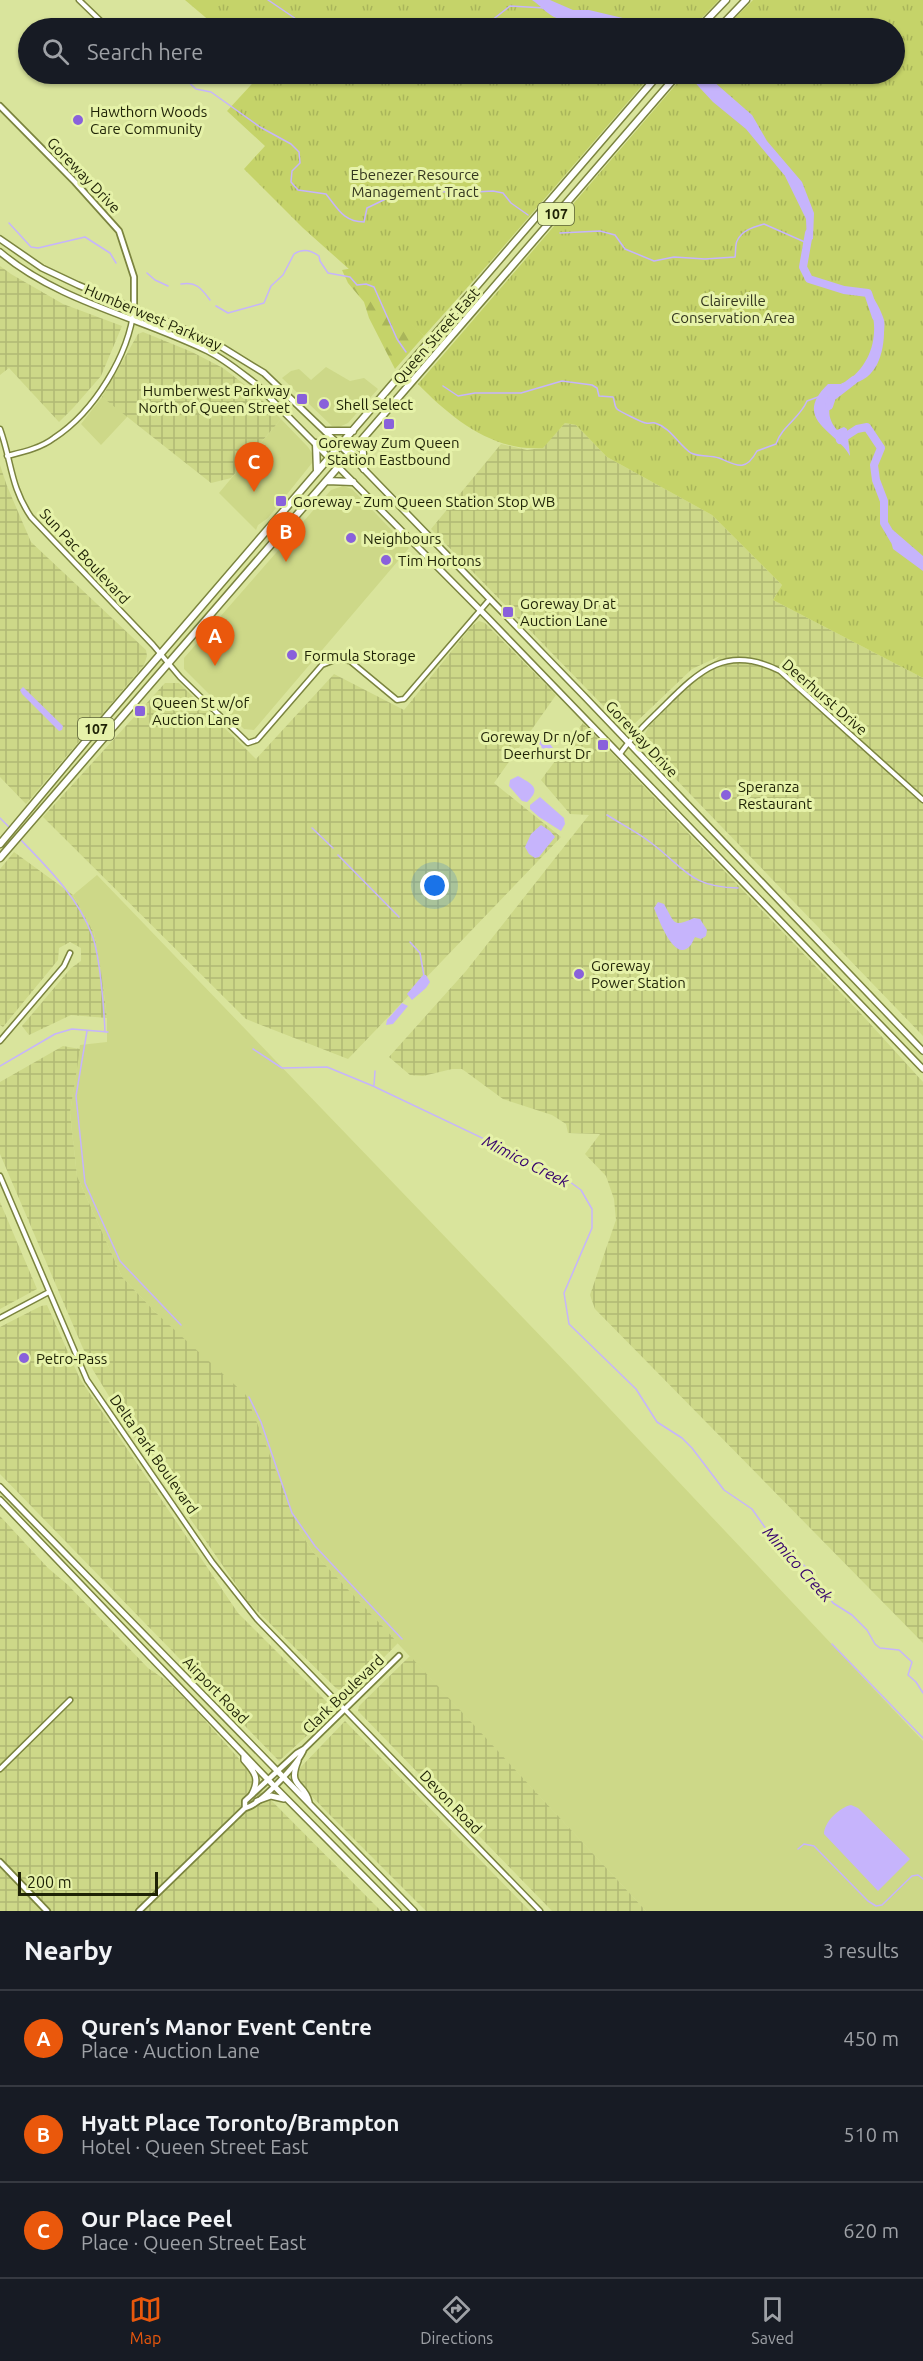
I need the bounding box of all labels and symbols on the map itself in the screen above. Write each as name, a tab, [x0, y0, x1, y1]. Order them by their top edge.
place label: Hawthorn Woods Care Community	[90, 103, 207, 137]
marker: Hawthorn Woods Care Community	[71, 113, 85, 127]
street label: Goreway Drive	[44, 134, 124, 216]
park label: Ebenezer Resource Management Tract	[351, 166, 479, 200]
road number: 107	[538, 203, 574, 225]
street label: Humberwest Parkway	[82, 280, 224, 354]
street label: Queen Street East	[389, 284, 483, 388]
park label: Claireville Conservation Area	[671, 292, 795, 326]
place label: Humberwest Parkway North of Queen Street	[138, 382, 290, 416]
marker: Humberwest Parkway North of Queen Street	[295, 392, 309, 406]
place label: Shell Select	[336, 396, 413, 413]
marker: Shell Select	[317, 397, 331, 411]
marker: Goreway Zum Queen Station Eastbound	[382, 417, 396, 431]
place label: Goreway Zum Queen Station Eastbound	[318, 434, 460, 468]
pin: C	[234, 442, 274, 492]
place label: Goreway - Zum Queen Station Stop WB	[293, 493, 555, 510]
marker: Goreway - Zum Queen Station Stop WB	[274, 494, 288, 508]
street label: Sun Pac Boulevard	[37, 505, 133, 607]
pin: B	[266, 512, 306, 562]
place label: Neighbours	[363, 530, 441, 547]
marker: Neighbours	[344, 531, 358, 545]
place label: Tim Hortons	[398, 552, 481, 569]
marker: Tim Hortons	[379, 553, 393, 567]
place label: Goreway Dr at Auction Lane	[520, 595, 616, 629]
marker: Goreway Dr at Auction Lane	[501, 605, 515, 619]
pin: A	[196, 616, 234, 666]
place label: Formula Storage	[304, 647, 416, 664]
marker: Formula Storage	[285, 648, 299, 662]
street label: Deerhurst Drive	[779, 656, 871, 738]
place label: Queen St w/of Auction Lane	[152, 694, 250, 728]
street label: Goreway Drive	[602, 697, 682, 781]
marker: Queen St w/of Auction Lane	[133, 704, 147, 718]
road number: 107	[78, 718, 114, 740]
place label: Goreway Dr n/of Deerhurst Dr	[480, 728, 591, 762]
marker: Goreway Dr n/of Deerhurst Dr	[596, 738, 610, 752]
place label: Speranza Restaurant	[738, 778, 812, 812]
marker: Speranza Restaurant	[719, 788, 733, 802]
your location	[420, 871, 449, 900]
place label: Goreway Power Station	[591, 957, 686, 991]
marker: Goreway Power Station	[572, 967, 586, 981]
water label: Mimico Creek	[480, 1131, 573, 1191]
place label: Petro-Pass	[36, 1350, 107, 1367]
marker: Petro-Pass	[17, 1351, 31, 1365]
street label: Delta Park Boulevard	[106, 1391, 202, 1517]
water label: Mimico Creek	[760, 1523, 837, 1606]
street label: Clark Boulevard	[299, 1651, 387, 1737]
street label: Airport Road	[180, 1653, 252, 1727]
street label: Devon Road	[417, 1767, 485, 1837]
scale bar	[18, 1869, 158, 1896]

